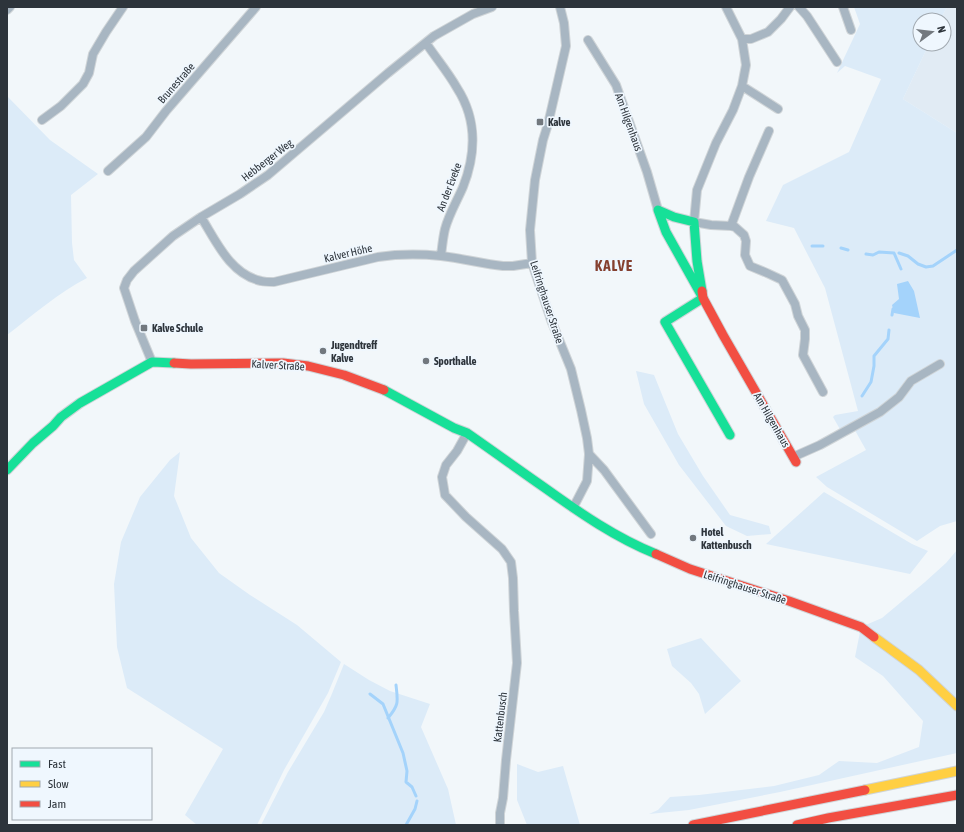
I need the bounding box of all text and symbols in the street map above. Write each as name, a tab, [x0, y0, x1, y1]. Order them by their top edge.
north arrow	[912, 12, 952, 52]
text: N	[935, 25, 948, 34]
street label: Brunestraße	[155, 60, 197, 106]
street label: Am Hilgenhaus	[613, 91, 645, 153]
place label: Kalve	[548, 116, 571, 128]
marker: Kalve	[535, 117, 545, 127]
street label: Hebberger Weg	[239, 136, 295, 184]
street label: An der Eveke	[434, 161, 464, 213]
street label: Kalver Höhe	[323, 242, 373, 264]
district label: KALVE	[595, 257, 633, 274]
street label: Leifringhauser Straße	[528, 259, 566, 345]
place label: Kalve Schule	[152, 322, 203, 334]
marker: Kalve Schule	[139, 323, 149, 333]
place label: Jugendtreff Kalve	[330, 339, 378, 364]
marker: Jugendtreff Kalve	[318, 346, 328, 356]
place label: Sporthalle	[434, 355, 476, 367]
marker: Sporthalle	[421, 356, 431, 366]
street label: Kalver Straße	[251, 358, 305, 372]
street label: Am Hilgenhaus	[752, 391, 792, 449]
place label: Hotel Kattenbusch	[701, 526, 752, 551]
marker: Hotel Kattenbusch	[688, 533, 698, 543]
street label: Leifringhauser Straße	[702, 568, 788, 606]
street label: Kattenbusch	[491, 691, 509, 743]
legend	[12, 748, 152, 820]
text: Fast	[48, 757, 66, 771]
text: Slow	[48, 777, 69, 791]
text: Jam	[48, 797, 66, 811]

